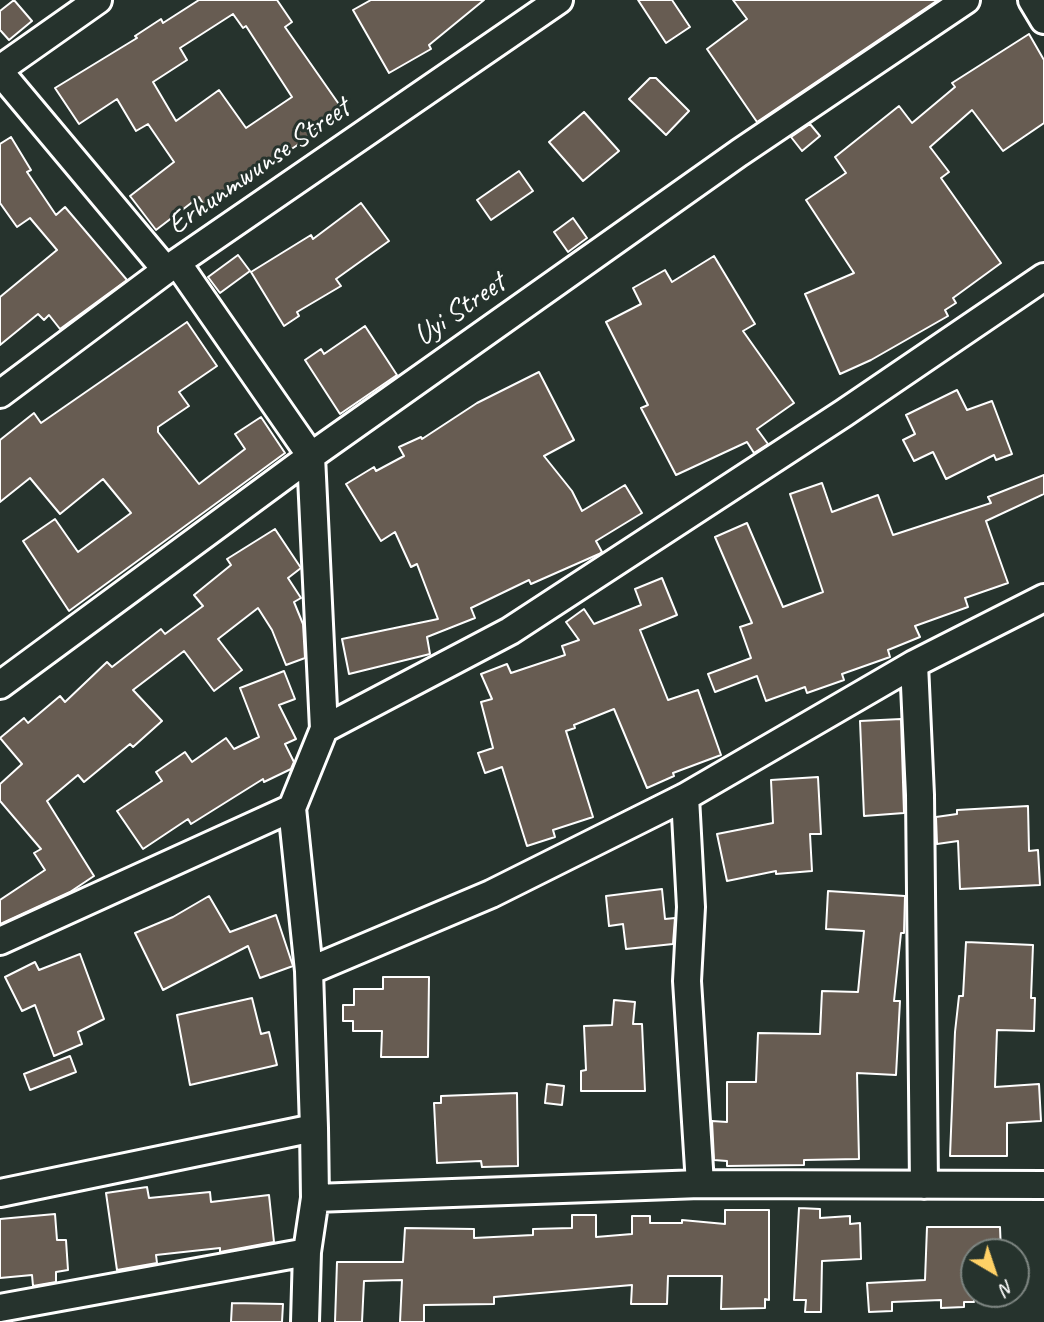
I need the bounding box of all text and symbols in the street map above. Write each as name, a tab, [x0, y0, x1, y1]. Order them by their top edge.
street label: Erhunmwunse Street	[161, 91, 357, 243]
street label: Uyi Street	[407, 266, 513, 354]
north arrow	[960, 1238, 1030, 1308]
text: N	[995, 1275, 1019, 1301]

